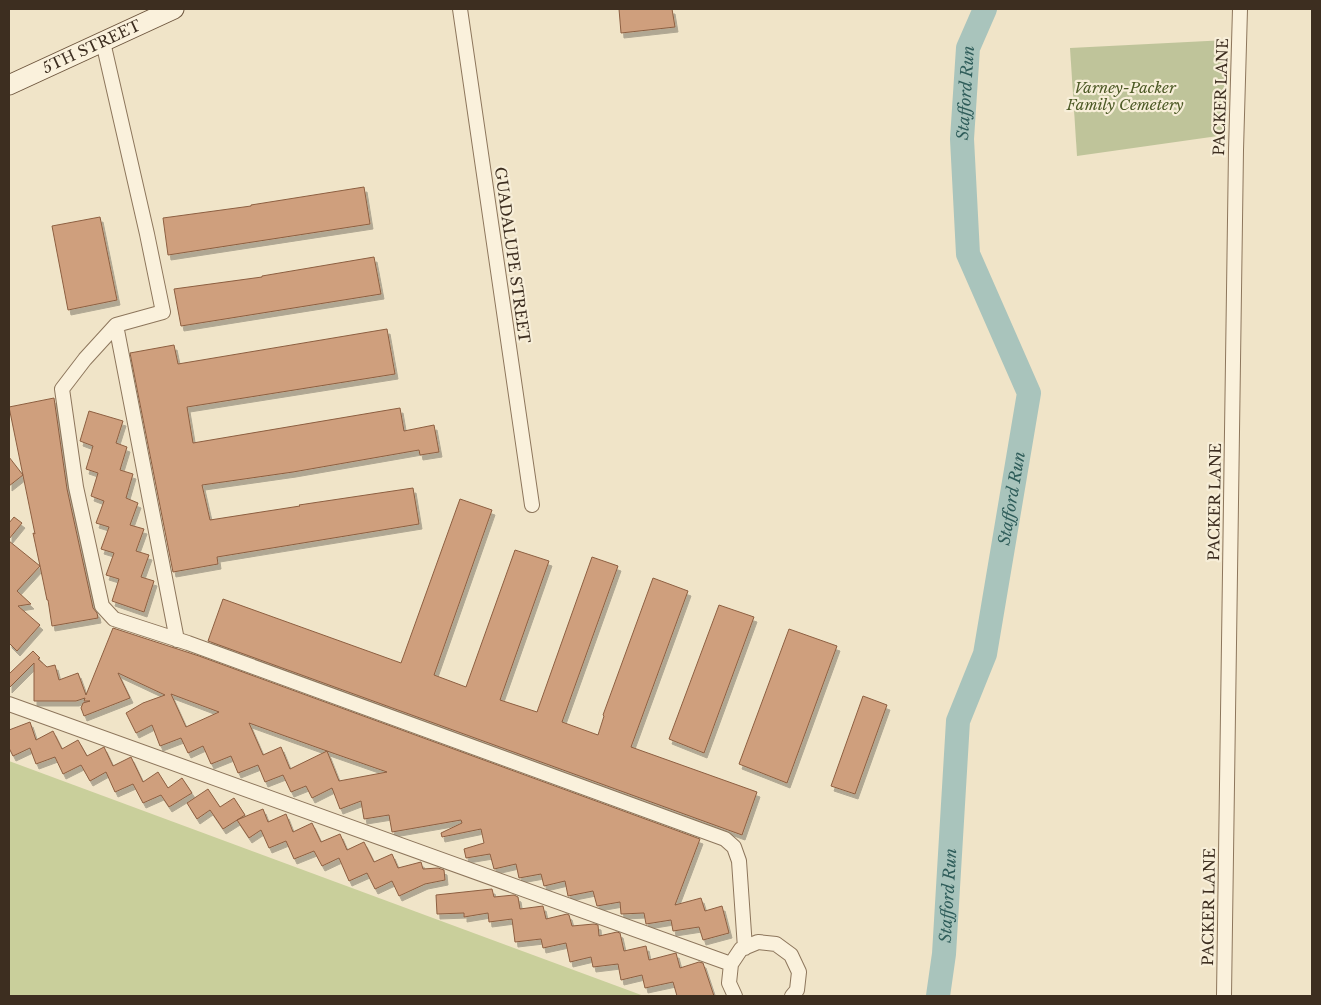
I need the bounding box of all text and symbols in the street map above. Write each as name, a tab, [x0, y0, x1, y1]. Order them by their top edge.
street label: 5TH STREET	[39, 16, 144, 77]
street label: PACKER LANE	[1209, 38, 1232, 156]
water label: Stafford Run	[952, 45, 978, 141]
park label: Varney-Packer Family Cemetery	[1065, 78, 1184, 114]
street label: GUADALUPE STREET	[491, 166, 534, 344]
street label: PACKER LANE	[1204, 443, 1225, 561]
water label: Stafford Run	[994, 450, 1029, 547]
water label: Stafford Run	[935, 848, 960, 943]
street label: PACKER LANE	[1198, 848, 1219, 966]

